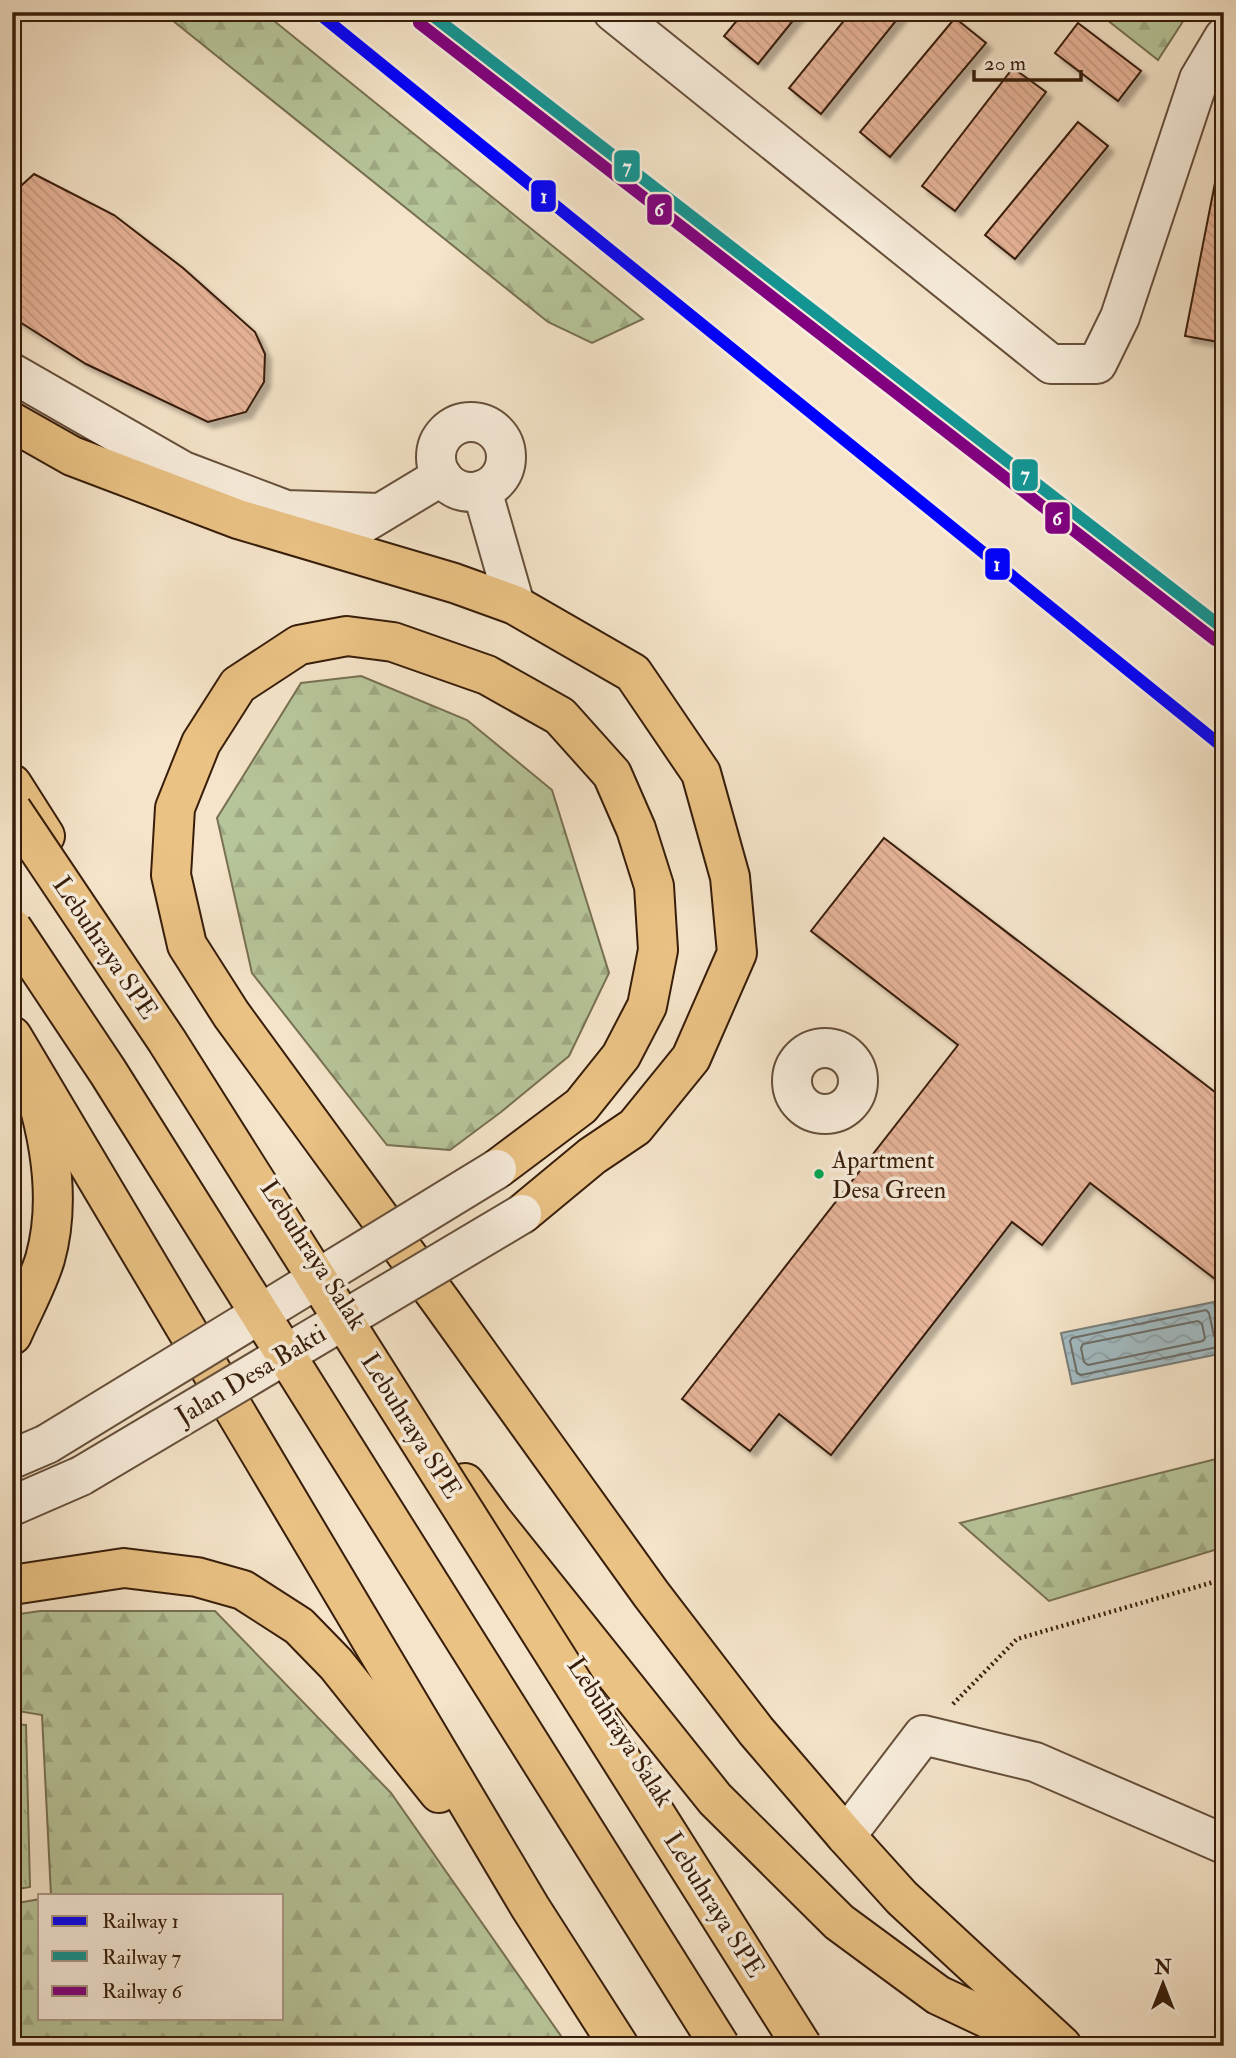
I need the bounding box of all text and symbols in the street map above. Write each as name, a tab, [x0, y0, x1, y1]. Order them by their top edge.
scale bar	[974, 38, 1080, 82]
text: 20 m	[984, 50, 1026, 77]
line badge: 7	[613, 149, 641, 183]
text: 7	[623, 155, 632, 179]
line badge: 1	[530, 179, 557, 213]
text: 1	[541, 185, 548, 209]
line badge: 6	[646, 193, 673, 226]
text: 6	[654, 198, 665, 222]
line badge: 7	[1011, 458, 1039, 492]
text: 7	[1021, 463, 1030, 487]
line badge: 6	[1044, 501, 1071, 535]
text: 6	[1052, 507, 1063, 531]
line badge: 1	[984, 547, 1011, 581]
text: 1	[994, 553, 1001, 577]
street label: Lebuhraya SPE	[45, 870, 165, 1026]
place label: Apartment Desa Green	[831, 1145, 946, 1206]
marker: Apartment Desa Green	[812, 1167, 826, 1181]
street label: Lebuhraya Salak	[253, 1174, 374, 1336]
street label: Jalan Desa Bakti	[169, 1318, 332, 1433]
street label: Lebuhraya SPE	[354, 1347, 468, 1505]
street label: Lebuhraya Salak	[560, 1651, 681, 1813]
street label: Lebuhraya SPE	[657, 1826, 771, 1984]
legend	[38, 1894, 284, 2020]
text: Railway 1	[102, 1908, 179, 1935]
text: Railway 7	[102, 1944, 181, 1971]
north arrow	[1128, 1950, 1198, 2020]
text: N	[1153, 1956, 1172, 1980]
text: Railway 6	[102, 1978, 183, 2005]

